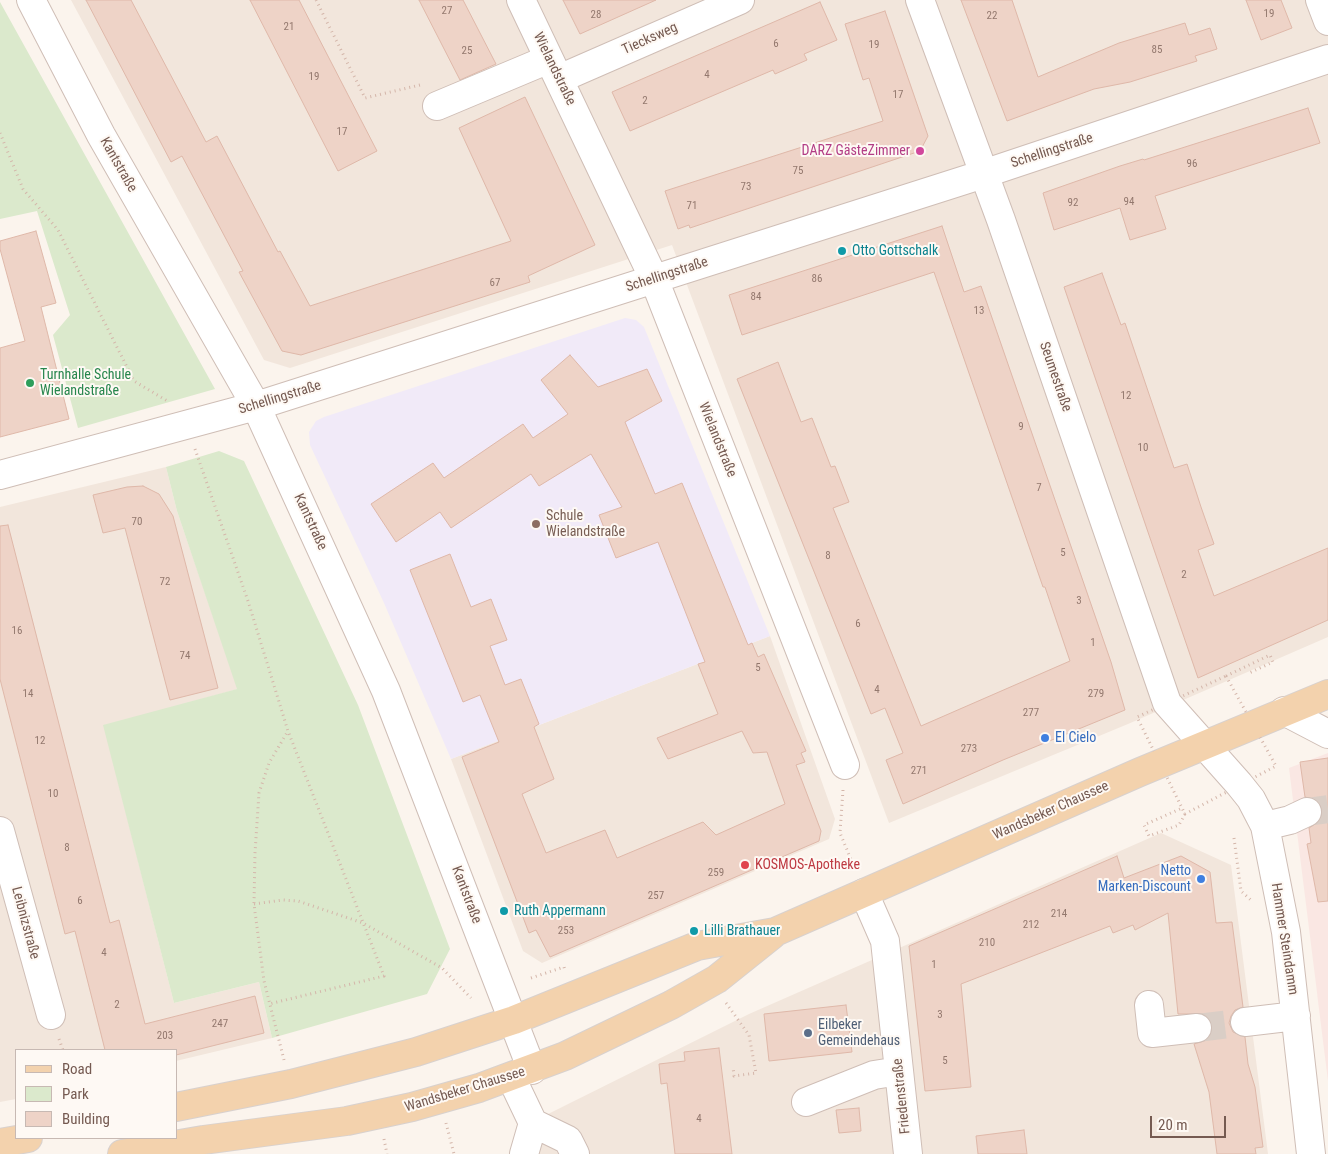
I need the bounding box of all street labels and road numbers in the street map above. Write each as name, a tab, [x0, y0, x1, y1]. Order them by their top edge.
street label: Tiecksweg	[620, 19, 680, 59]
street label: Wielandstraße	[529, 30, 579, 108]
street label: Schellingstraße	[1009, 130, 1095, 172]
street label: Kantstraße	[96, 135, 140, 195]
street label: Schellingstraße	[624, 254, 710, 296]
street label: Seumestraße	[1035, 340, 1075, 414]
street label: Schellingstraße	[237, 377, 323, 419]
street label: Wielandstraße	[694, 400, 740, 480]
street label: Kantstraße	[290, 491, 330, 553]
street label: Wandsbeker Chaussee	[990, 778, 1112, 844]
street label: Kantstraße	[447, 864, 485, 926]
street label: Hammer Steindamm	[1267, 882, 1301, 996]
street label: Leibnizstraße	[7, 885, 43, 961]
street label: Friedenstraße	[890, 1057, 914, 1135]
street label: Wandsbeker Chaussee	[403, 1064, 527, 1116]

